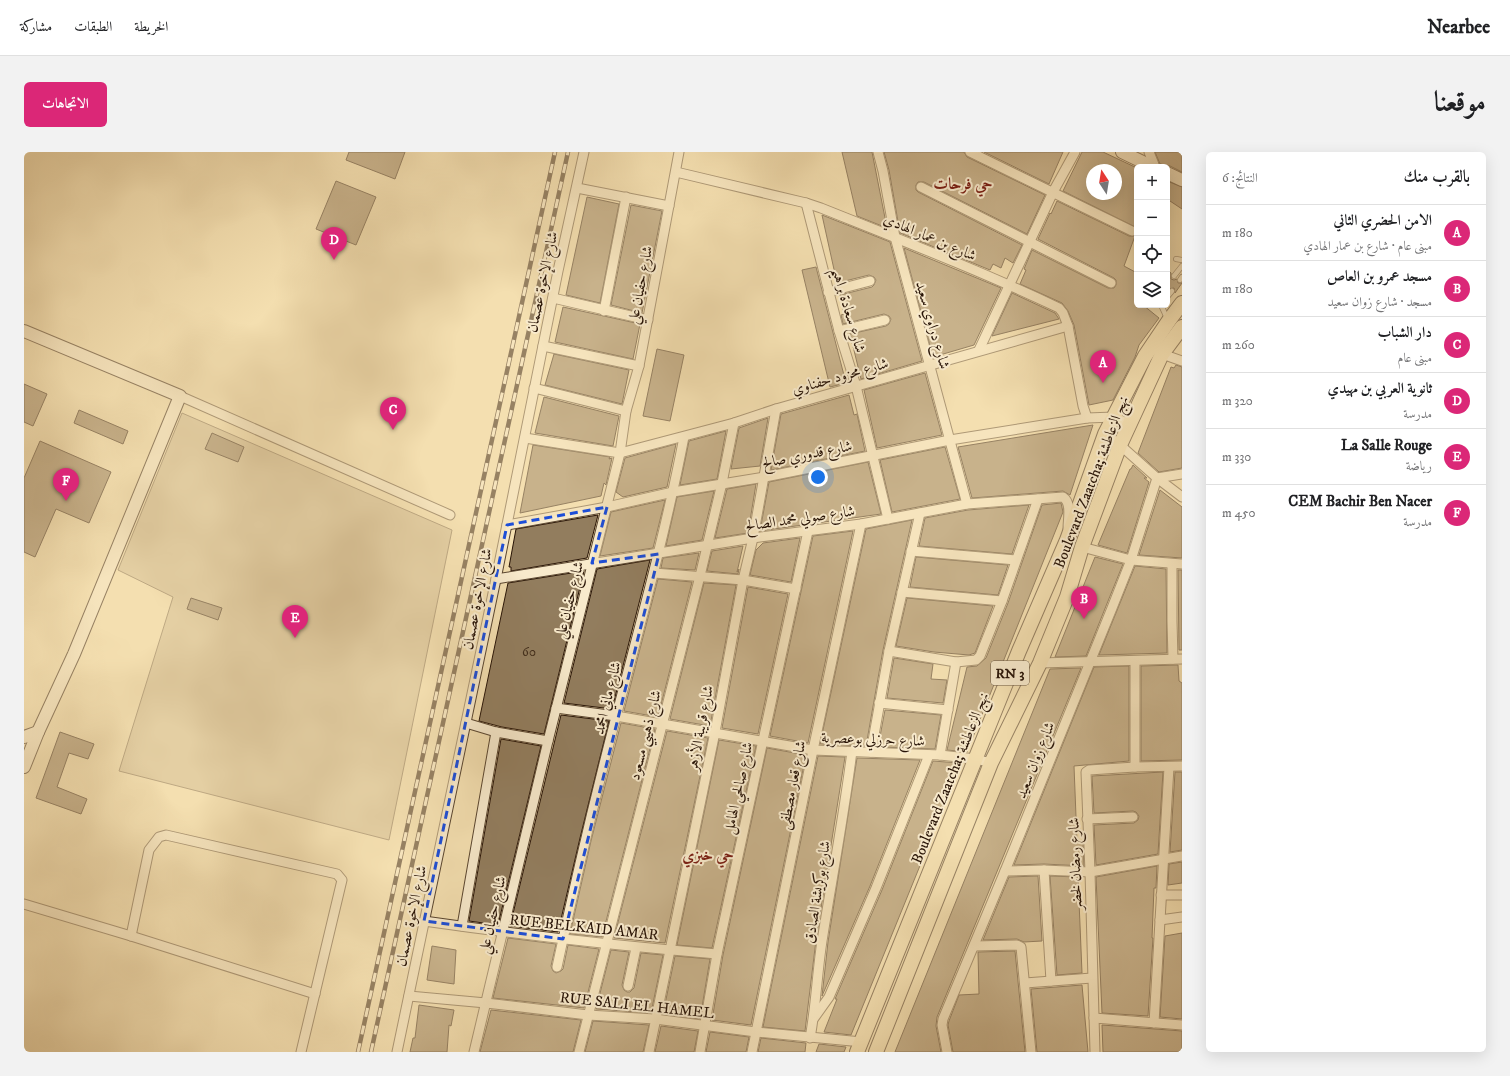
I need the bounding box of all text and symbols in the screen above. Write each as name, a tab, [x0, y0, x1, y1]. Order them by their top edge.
text: Nearbee	[1427, 16, 1490, 39]
text: مشاركة	[20, 18, 52, 36]
text: الطبقات	[74, 18, 112, 36]
text: الخريطة	[134, 18, 168, 36]
button: الاتجاهات	[24, 82, 107, 127]
text: موقعنا	[1434, 85, 1486, 120]
north arrow	[1086, 164, 1122, 200]
map controls	[1134, 164, 1170, 308]
button: +	[1134, 164, 1170, 200]
text: بالقرب منك	[1404, 166, 1470, 188]
text: النتائج: 6	[1222, 170, 1258, 186]
district label: حي فرحات	[933, 174, 993, 197]
button: −	[1134, 200, 1170, 236]
street label: شارع بن عمار الهادي	[879, 209, 979, 268]
text: الامن الحضري الثاني	[1334, 211, 1432, 230]
text: 180 m	[1222, 225, 1253, 241]
text: A	[1453, 225, 1461, 241]
pin: D	[321, 227, 347, 260]
street label: شارع الإخوة عصمان	[523, 230, 565, 335]
button: locate	[1134, 236, 1170, 272]
text: مبنى عام · شارع بن عمار الهادي	[1303, 238, 1432, 254]
street label: شارع حفيان علي	[624, 244, 661, 327]
street label: شارع سعادة براهيم	[822, 265, 870, 356]
text: مسجد عمرو بن العاص	[1327, 267, 1432, 286]
button: layers	[1134, 272, 1170, 308]
street label: شارع دراوي سعيد	[908, 279, 954, 372]
text: 180 m	[1222, 281, 1253, 297]
text: B	[1453, 281, 1461, 297]
text: مسجد · شارع زوان سعيد	[1328, 294, 1432, 310]
text: دار الشباب	[1377, 323, 1432, 342]
text: 260 m	[1222, 337, 1255, 353]
text: C	[1453, 337, 1461, 353]
pin: A	[1090, 350, 1116, 383]
text: مبنى عام	[1398, 350, 1432, 366]
street label: شارع محزود حفناوي	[790, 354, 891, 402]
text: ثانوية العربي بن مهيدي	[1328, 379, 1432, 398]
street label: Boulevard Zaatcha; نهج الزعاطشة	[1050, 393, 1137, 572]
text: 320 m	[1222, 393, 1253, 409]
text: D	[1452, 393, 1462, 409]
pin: C	[380, 397, 406, 430]
text: مدرسة	[1403, 406, 1432, 422]
street label: شارع قدوري صالح	[760, 436, 855, 476]
text: La Salle Rouge	[1341, 436, 1432, 455]
text: 330 m	[1222, 449, 1251, 465]
text: E	[1452, 449, 1462, 465]
text: رياضة	[1406, 458, 1432, 474]
your location	[808, 467, 828, 487]
pin: F	[53, 468, 79, 501]
text: CEM Bachir Ben Nacer	[1288, 492, 1432, 511]
street label: شارع صولي محمد الصالح	[744, 501, 857, 540]
text: 450 m	[1222, 505, 1255, 521]
text: F	[1453, 505, 1461, 521]
text: مدرسة	[1403, 514, 1432, 530]
street label: شارع الإخوة عصمان	[458, 547, 500, 652]
street label: شارع حفيان علي	[551, 559, 592, 642]
pin: B	[1071, 586, 1097, 619]
pin: E	[282, 605, 308, 638]
house number: 60	[522, 644, 536, 660]
street label: شارع ماني امحمد	[589, 660, 629, 737]
road number: RN 3	[991, 661, 1029, 685]
street label: شارع قريبة الأزهر	[681, 683, 721, 775]
street label: شارع ذهيبي مسعود	[625, 688, 670, 783]
street label: Boulevard Zaatcha; نهج الزعاطشة	[907, 690, 997, 868]
street label: شارع زوان سعيد	[1011, 719, 1062, 802]
street label: شارع حرزلي بوعصرية	[821, 728, 925, 754]
street label: شارع قعار مصطفى	[775, 739, 813, 832]
street label: شارع صالحي الهامل	[719, 740, 761, 837]
street label: شارع رمضان لخضر	[1064, 817, 1090, 913]
street label: شارع بوكريشة الصادق	[800, 839, 838, 945]
district label: حي خبزي	[682, 845, 734, 868]
street label: شارع الإخوة عصمان	[392, 864, 434, 969]
street label: شارع حفيان علي	[474, 874, 515, 957]
street label: RUE BELKAID AMAR	[509, 910, 659, 945]
street label: RUE SALI EL HAMEL	[559, 988, 715, 1023]

